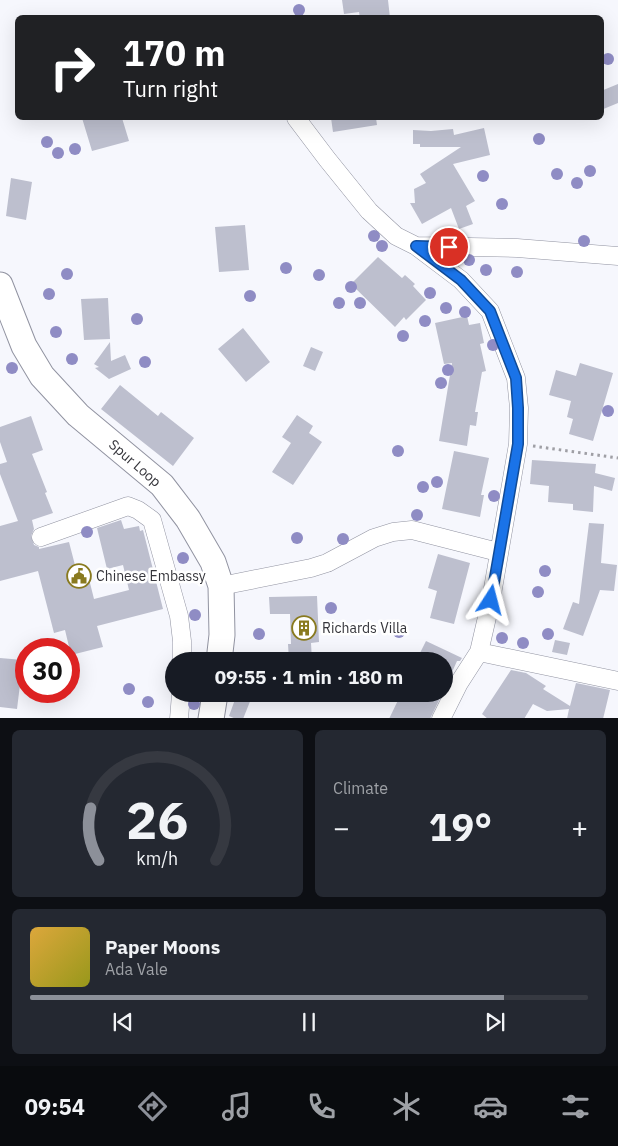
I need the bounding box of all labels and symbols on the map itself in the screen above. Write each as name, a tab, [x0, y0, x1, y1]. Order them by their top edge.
pin	[428, 226, 470, 268]
street label: Spur Loop	[105, 435, 165, 491]
public building icon: Chinese Embassy	[66, 563, 92, 589]
place label: Chinese Embassy	[96, 567, 206, 585]
position arrow	[464, 573, 516, 625]
building icon: Richards Villa	[291, 615, 317, 641]
place label: Richards Villa	[322, 619, 408, 637]
speed limit sign: 30	[15, 638, 80, 703]

